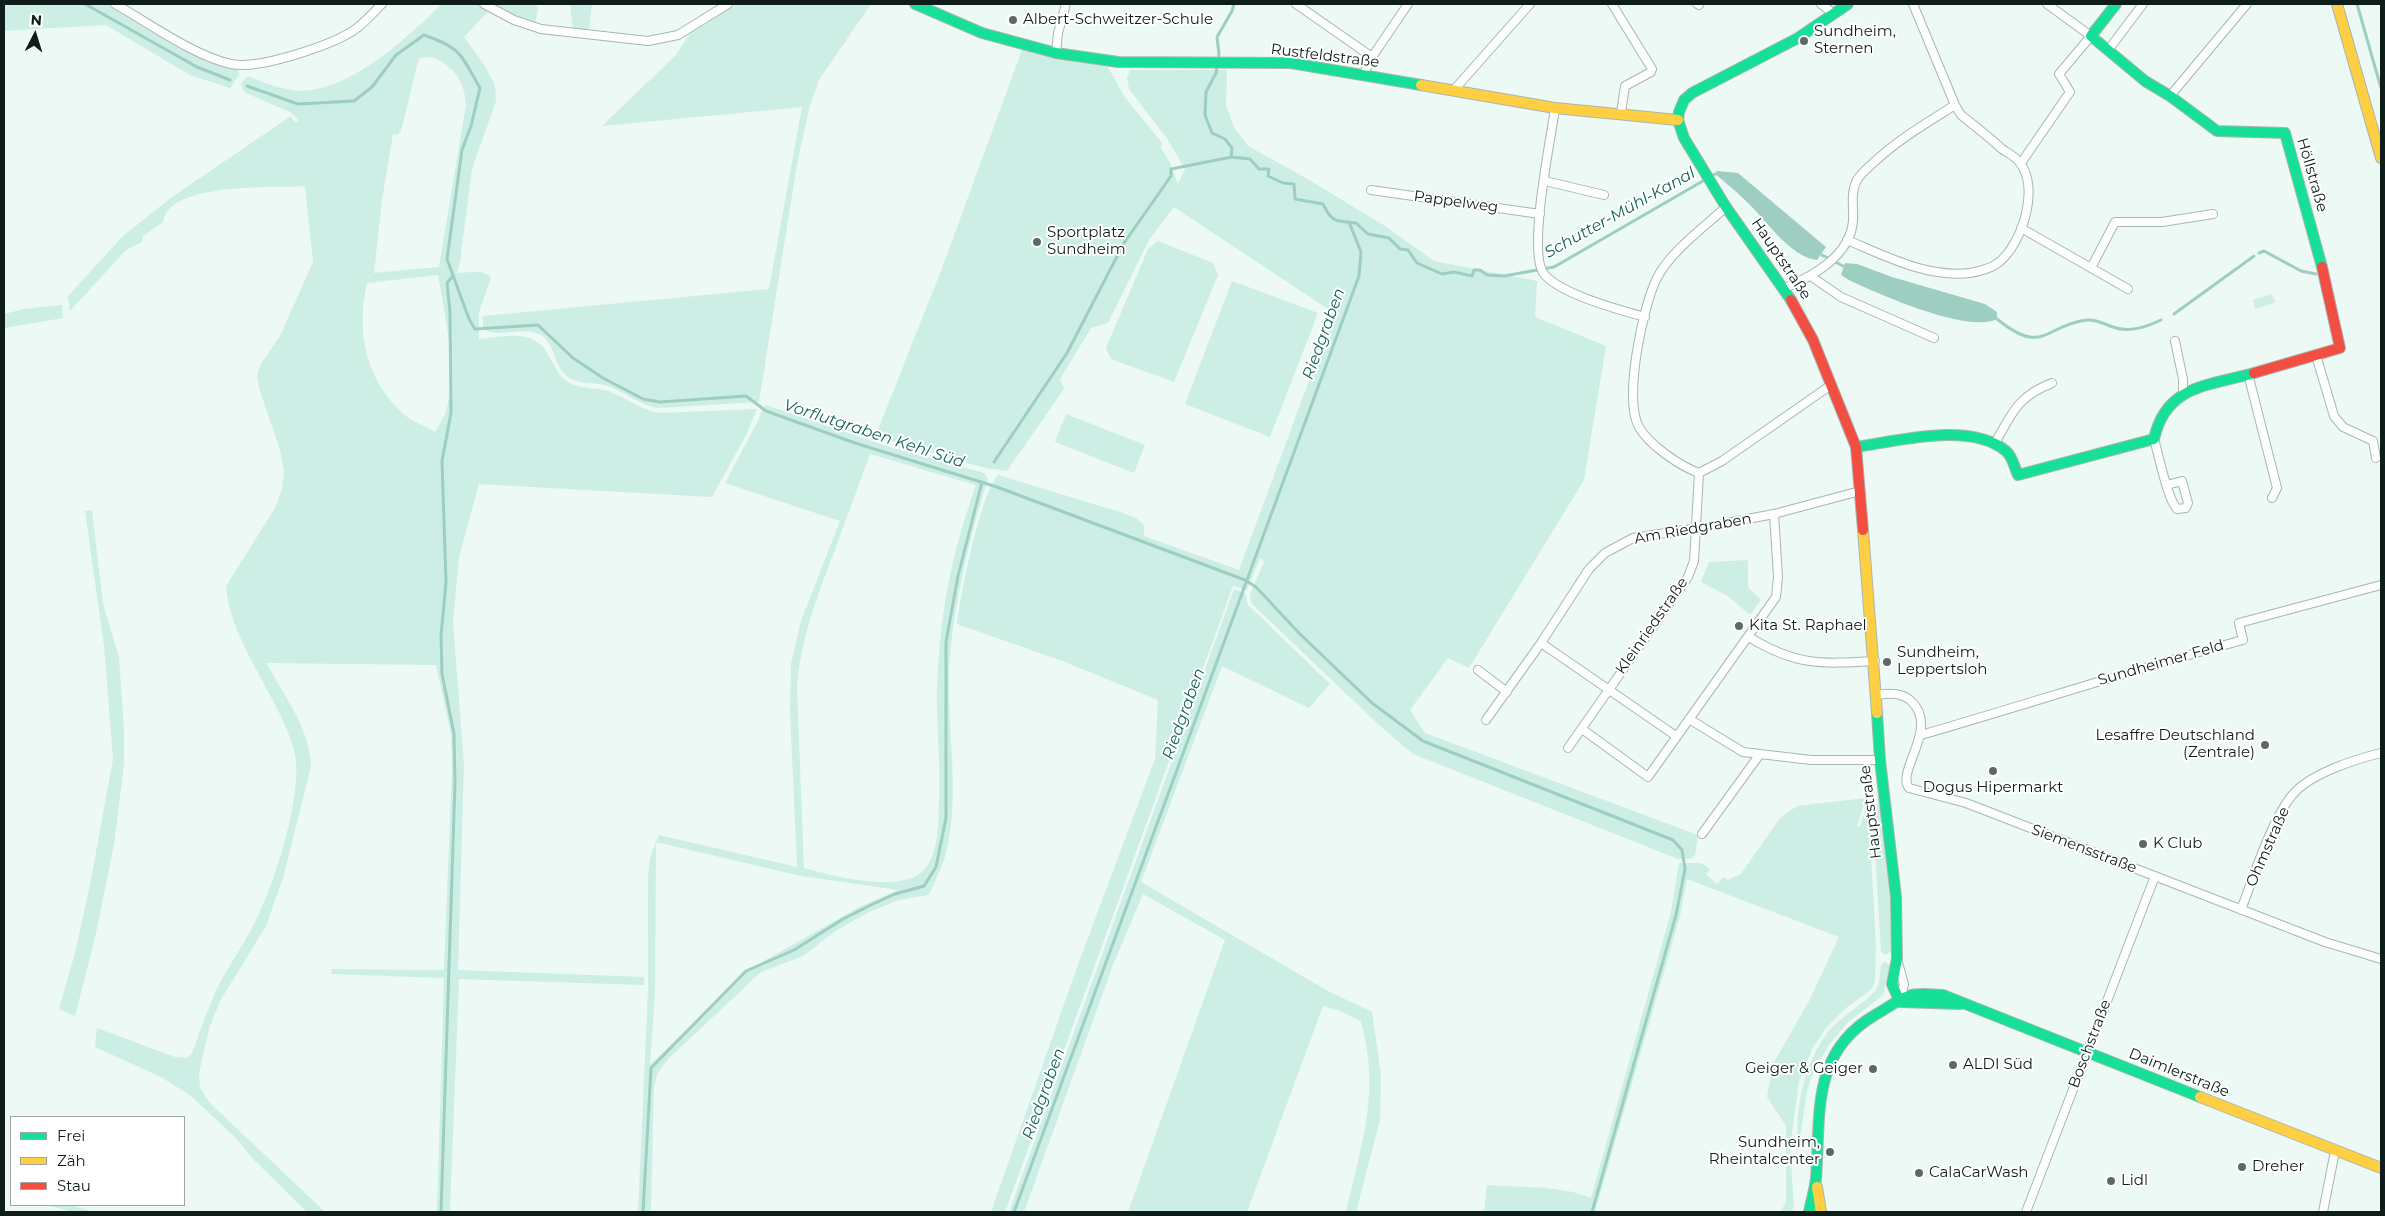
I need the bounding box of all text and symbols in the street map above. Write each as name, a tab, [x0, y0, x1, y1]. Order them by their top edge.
north arrow	[10, 10, 60, 60]
text: N	[30, 11, 43, 30]
place label: Albert-Schweitzer-Schule	[1023, 11, 1213, 29]
marker: Albert-Schweitzer-Schule	[1007, 14, 1019, 26]
place label: Sundheim, Sternen	[1814, 23, 1896, 58]
marker: Sundheim, Sternen	[1798, 35, 1810, 47]
street label: Rustfeldstraße	[1270, 40, 1380, 72]
street label: Höllstraße	[2293, 136, 2331, 214]
water label: Schutter-Mühl-Kanal	[1541, 164, 1699, 262]
street label: Pappelweg	[1413, 187, 1499, 217]
street label: Hauptstraße	[1747, 215, 1815, 303]
place label: Sportplatz Sundheim	[1047, 224, 1126, 259]
marker: Sportplatz Sundheim	[1031, 236, 1043, 248]
water label: Riedgraben	[1299, 286, 1349, 382]
water label: Vorflutgraben Kehl Süd	[781, 396, 967, 472]
street label: Am Riedgraben	[1633, 510, 1753, 548]
street label: Kleinriedstraße	[1612, 574, 1692, 678]
place label: Kita St. Raphael	[1749, 617, 1867, 635]
marker: Kita St. Raphael	[1733, 620, 1745, 632]
street label: Sundheimer Feld	[2096, 636, 2226, 690]
place label: Sundheim, Leppertsloh	[1897, 644, 1987, 679]
marker: Sundheim, Leppertsloh	[1881, 656, 1893, 668]
water label: Riedgraben	[1159, 666, 1209, 762]
place label: Lesaffre Deutschland (Zentrale)	[2095, 727, 2255, 762]
marker: Lesaffre Deutschland (Zentrale)	[2259, 739, 2271, 751]
street label: Hauptstraße	[1856, 764, 1886, 860]
marker: Dogus Hipermarkt	[1987, 765, 1999, 777]
place label: Dogus Hipermarkt	[1923, 779, 2063, 797]
street label: Ohmstraße	[2242, 804, 2294, 890]
street label: Siemensstraße	[2029, 821, 2139, 877]
place label: K Club	[2153, 835, 2203, 853]
marker: K Club	[2137, 838, 2149, 850]
street label: Boschstraße	[2065, 997, 2115, 1091]
street label: Daimlerstraße	[2126, 1045, 2232, 1101]
water label: Riedgraben	[1019, 1046, 1069, 1142]
place label: ALDI Süd	[1963, 1056, 2033, 1074]
marker: ALDI Süd	[1947, 1059, 1959, 1071]
place label: Geiger & Geiger	[1745, 1060, 1863, 1078]
marker: Geiger & Geiger	[1867, 1063, 1879, 1075]
legend	[10, 1116, 185, 1206]
text: Frei	[57, 1126, 85, 1145]
place label: Sundheim, Rheintalcenter	[1709, 1134, 1820, 1169]
marker: Sundheim, Rheintalcenter	[1824, 1146, 1836, 1158]
text: Zäh	[57, 1151, 86, 1170]
place label: Dreher	[2252, 1158, 2304, 1176]
marker: Dreher	[2236, 1161, 2248, 1173]
place label: CalaCarWash	[1929, 1164, 2028, 1182]
marker: CalaCarWash	[1913, 1167, 1925, 1179]
place label: Lidl	[2121, 1172, 2148, 1190]
marker: Lidl	[2105, 1175, 2117, 1187]
text: Stau	[57, 1176, 91, 1195]

